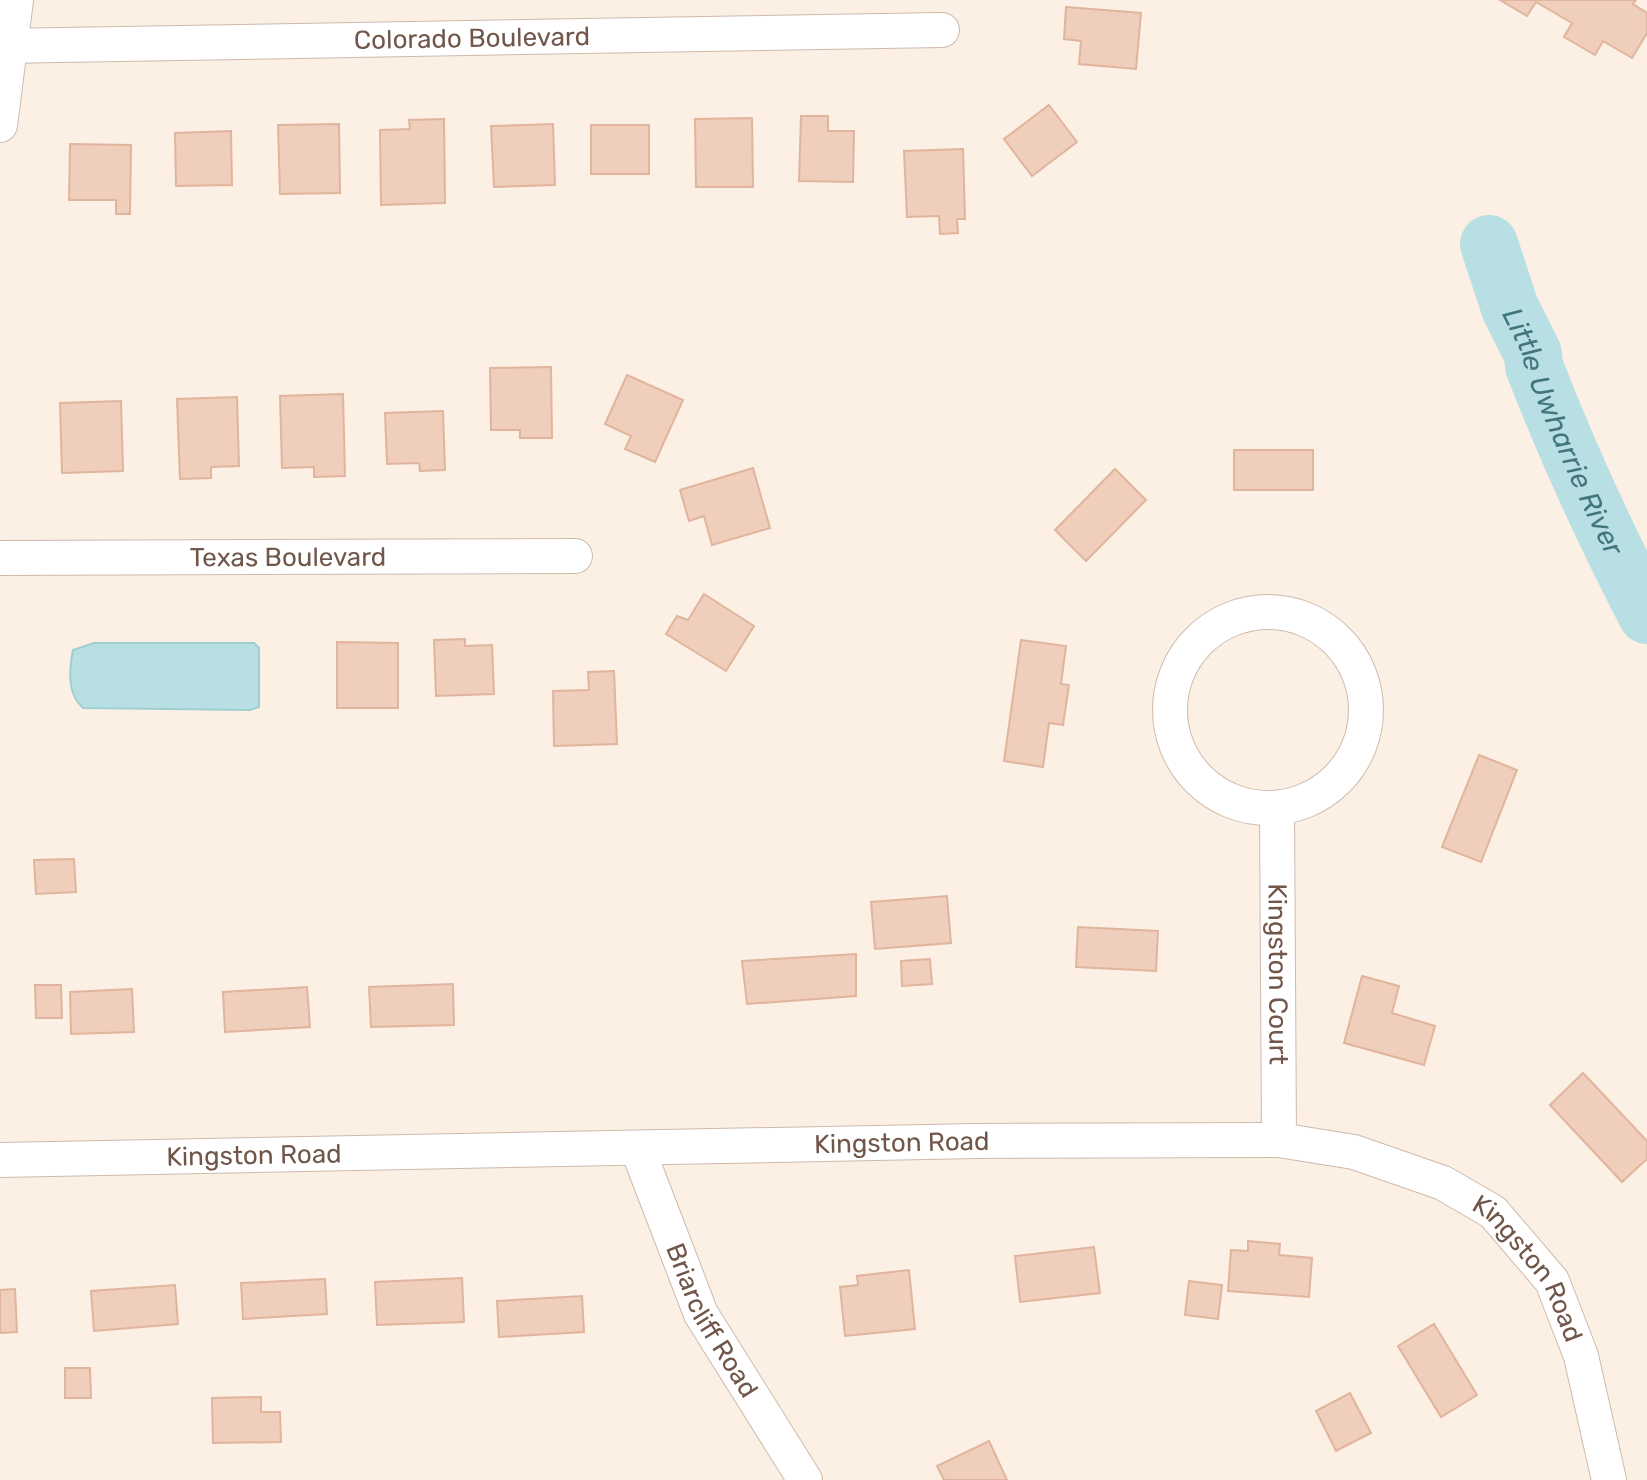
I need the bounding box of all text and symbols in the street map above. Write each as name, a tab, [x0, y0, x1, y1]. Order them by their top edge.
street label: Colorado Boulevard	[354, 21, 590, 56]
water label: Little Uwharrie River	[1495, 302, 1631, 562]
street label: Texas Boulevard	[190, 542, 386, 573]
street label: Kingston Court	[1261, 883, 1294, 1065]
street label: Kingston Road	[814, 1126, 990, 1160]
street label: Kingston Road	[166, 1138, 342, 1173]
street label: Kingston Road	[1467, 1189, 1589, 1346]
street label: Briarcliff Road	[659, 1239, 764, 1403]

